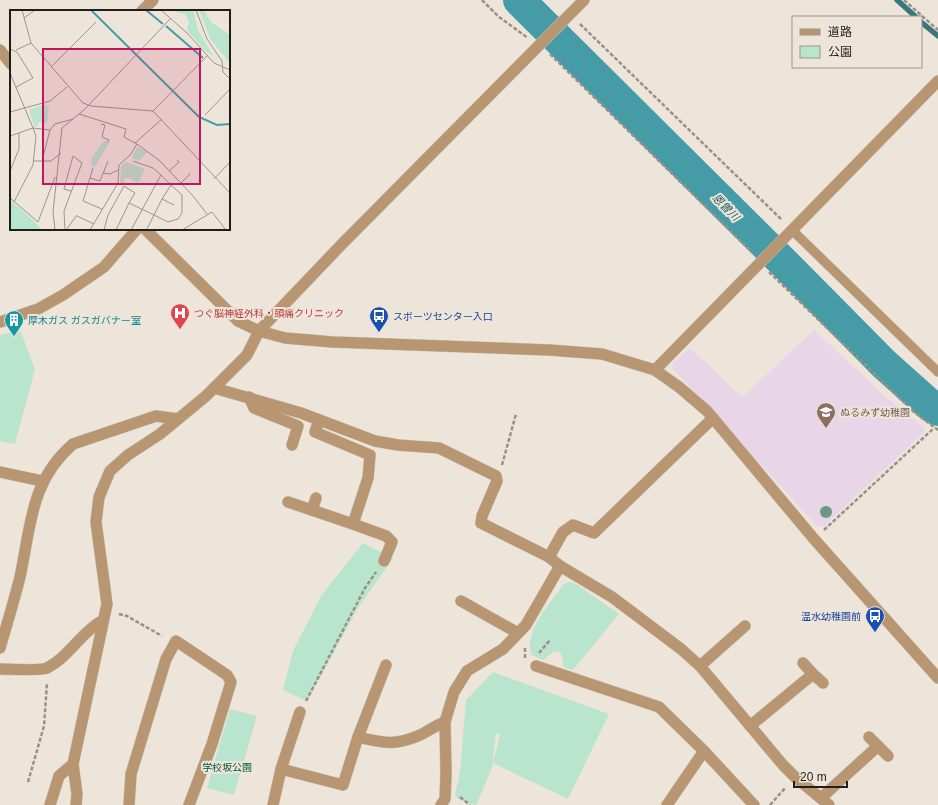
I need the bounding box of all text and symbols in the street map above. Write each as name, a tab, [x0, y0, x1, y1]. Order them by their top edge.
inset map	[10, 10, 230, 230]
legend	[792, 16, 922, 68]
text: 道路	[828, 25, 852, 39]
text: 公園	[828, 45, 852, 59]
water label: 恩曽川	[710, 191, 743, 224]
hospital icon: つぐ脳神経外科・頭痛クリニック	[169, 302, 191, 330]
bus stop icon: スポーツセンター入口	[368, 305, 390, 333]
place label: つぐ脳神経外科・頭痛クリニック	[194, 308, 344, 319]
building icon: 厚木ガス ガスガバナー室	[3, 309, 25, 337]
place label: スポーツセンター入口	[393, 311, 493, 322]
place label: 厚木ガス ガスガバナー室	[28, 315, 141, 326]
school or university icon: ぬるみず幼稚園	[815, 401, 837, 429]
place label: ぬるみず幼稚園	[840, 407, 910, 418]
bus stop icon: 温水幼稚園前	[864, 605, 886, 633]
place label: 温水幼稚園前	[801, 611, 861, 622]
park label: 学校坂公園	[202, 762, 252, 773]
scale bar	[794, 763, 847, 789]
text: 20 m	[800, 770, 827, 784]

